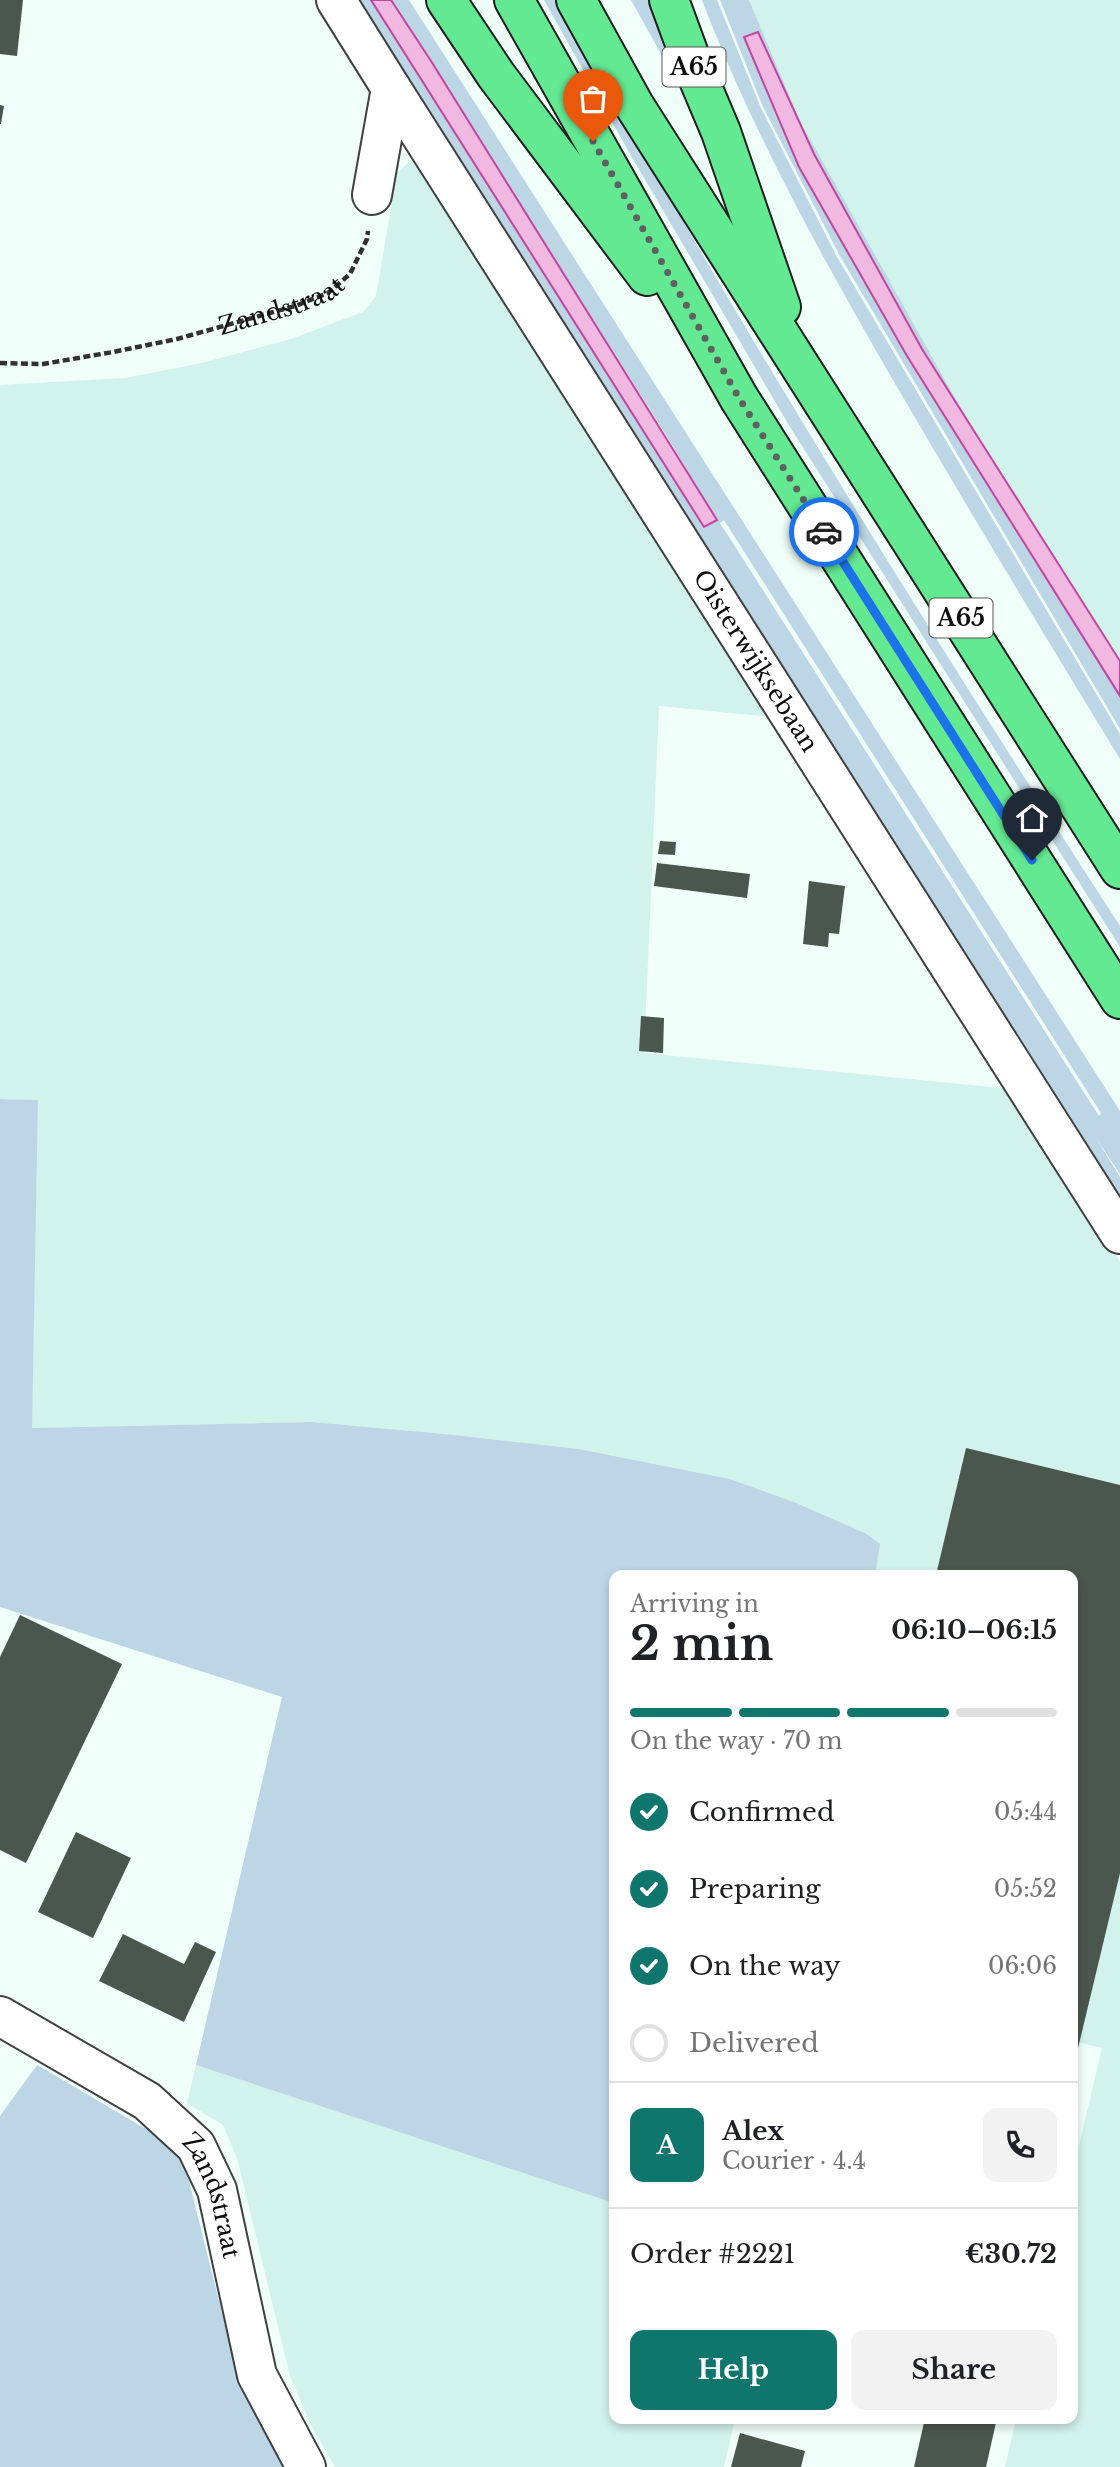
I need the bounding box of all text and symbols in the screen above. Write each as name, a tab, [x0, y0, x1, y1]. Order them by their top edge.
road number: A65	[662, 48, 726, 86]
pin	[563, 69, 623, 141]
icon: bag	[574, 80, 612, 118]
street label: Zandstraat	[215, 270, 350, 341]
courier	[789, 497, 859, 567]
icon: car	[805, 513, 843, 551]
street label: Oisterwijksebaan	[687, 564, 825, 757]
road number: A65	[930, 598, 992, 638]
pin	[1002, 788, 1062, 860]
icon: home	[1013, 799, 1051, 837]
text: Arriving in	[630, 1590, 759, 1618]
text: 06:10–06:15	[891, 1614, 1057, 1646]
text: 2 min	[630, 1615, 773, 1672]
text: On the way · 70 m	[630, 1727, 843, 1755]
icon: check	[630, 1793, 668, 1831]
text: Confirmed	[689, 1796, 834, 1828]
text: 05:44	[994, 1798, 1057, 1826]
icon: check	[630, 1870, 668, 1908]
text: Preparing	[689, 1873, 821, 1905]
text: 05:52	[994, 1875, 1057, 1903]
icon: check	[630, 1947, 668, 1985]
text: On the way	[689, 1950, 841, 1982]
text: 06:06	[988, 1952, 1057, 1980]
text: Delivered	[689, 2027, 819, 2059]
button: phone	[983, 2108, 1057, 2182]
text: Alex	[722, 2115, 784, 2147]
street label: Zandstraat	[177, 2126, 246, 2261]
text: A	[656, 2129, 678, 2161]
text: Courier · 4.4	[722, 2147, 866, 2175]
text: Order #2221	[630, 2238, 795, 2270]
text: €30.72	[965, 2238, 1057, 2270]
button: Help	[630, 2330, 837, 2410]
button: Share	[851, 2330, 1057, 2410]

